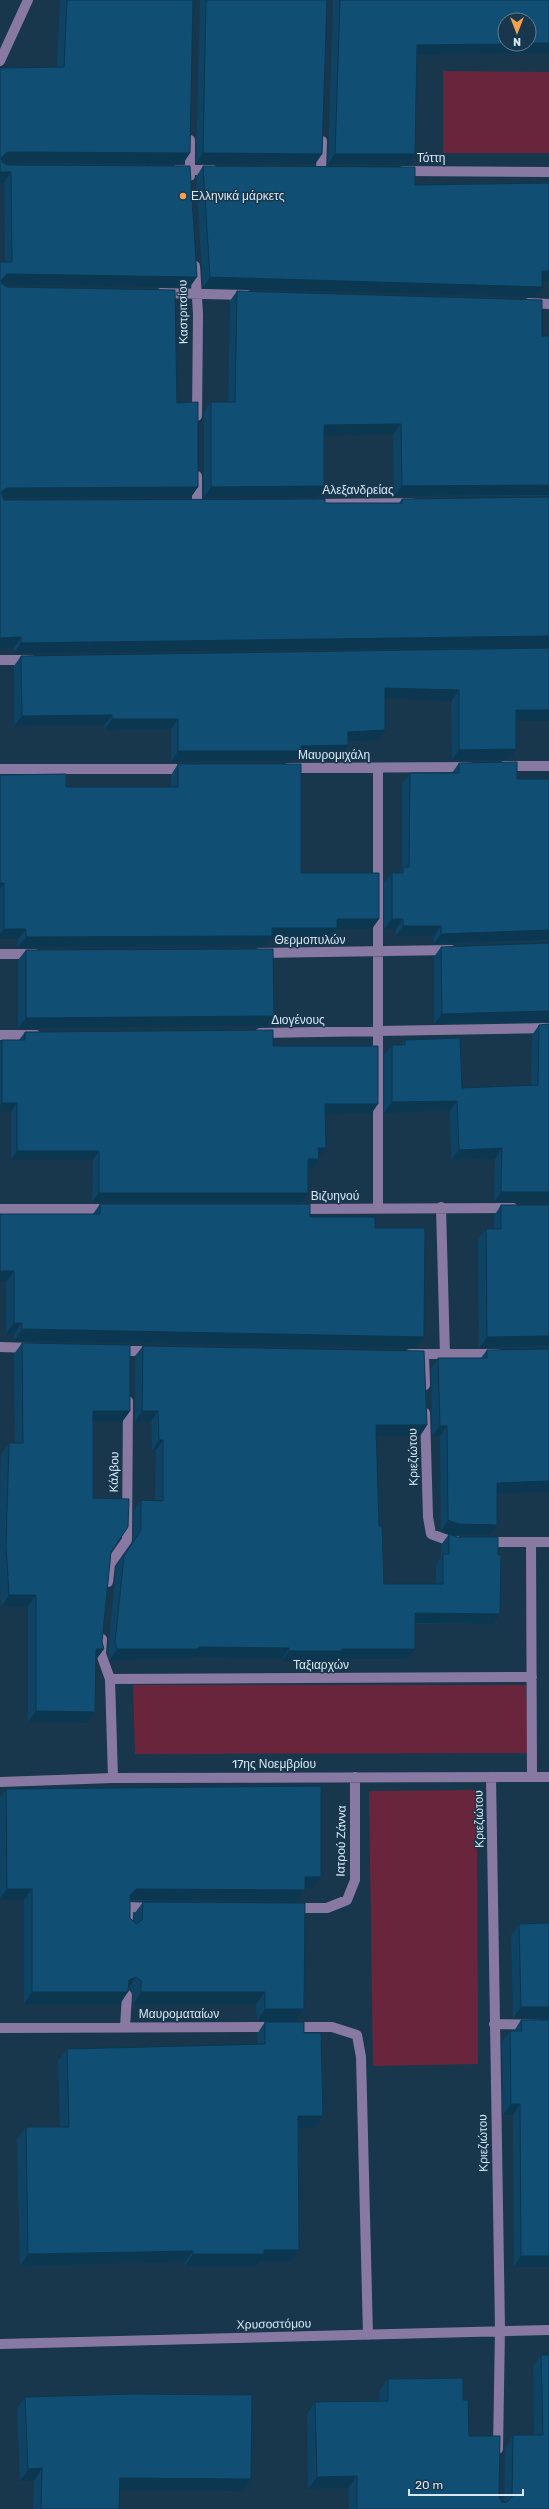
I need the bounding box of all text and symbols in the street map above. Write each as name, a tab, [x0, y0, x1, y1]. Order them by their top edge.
north arrow	[497, 12, 537, 52]
text: N	[513, 35, 521, 48]
street label: Τόττη	[417, 151, 445, 165]
place label: Ελληνικά μάρκετς	[191, 189, 285, 203]
marker: Ελληνικά μάρκετς	[178, 191, 188, 201]
street label: Καστριτσίου	[175, 280, 191, 344]
street label: Αλεξανδρείας	[322, 483, 394, 497]
street label: Μαυρομιχάλη	[298, 748, 370, 762]
street label: Θερμοπυλών	[275, 933, 345, 947]
street label: Διογένους	[271, 1013, 325, 1027]
street label: Βιζυηνού	[311, 1189, 359, 1203]
street label: Κριεζιώτου	[405, 1428, 421, 1486]
street label: Κάλβου	[107, 1451, 121, 1493]
street label: Ταξιαρχών	[293, 1658, 349, 1672]
street label: 17ης Νοεμβρίου	[232, 1757, 316, 1771]
street label: Κριεζιώτου	[471, 1790, 487, 1848]
street label: Ιατρού Ζάννα	[333, 1805, 349, 1877]
street label: Μαυροματαίων	[139, 2007, 219, 2021]
street label: Κριεζιώτου	[475, 2114, 491, 2172]
street label: Χρυσοστόμου	[237, 2316, 311, 2332]
scale bar	[409, 2471, 523, 2497]
text: 20 m	[415, 2478, 443, 2492]

